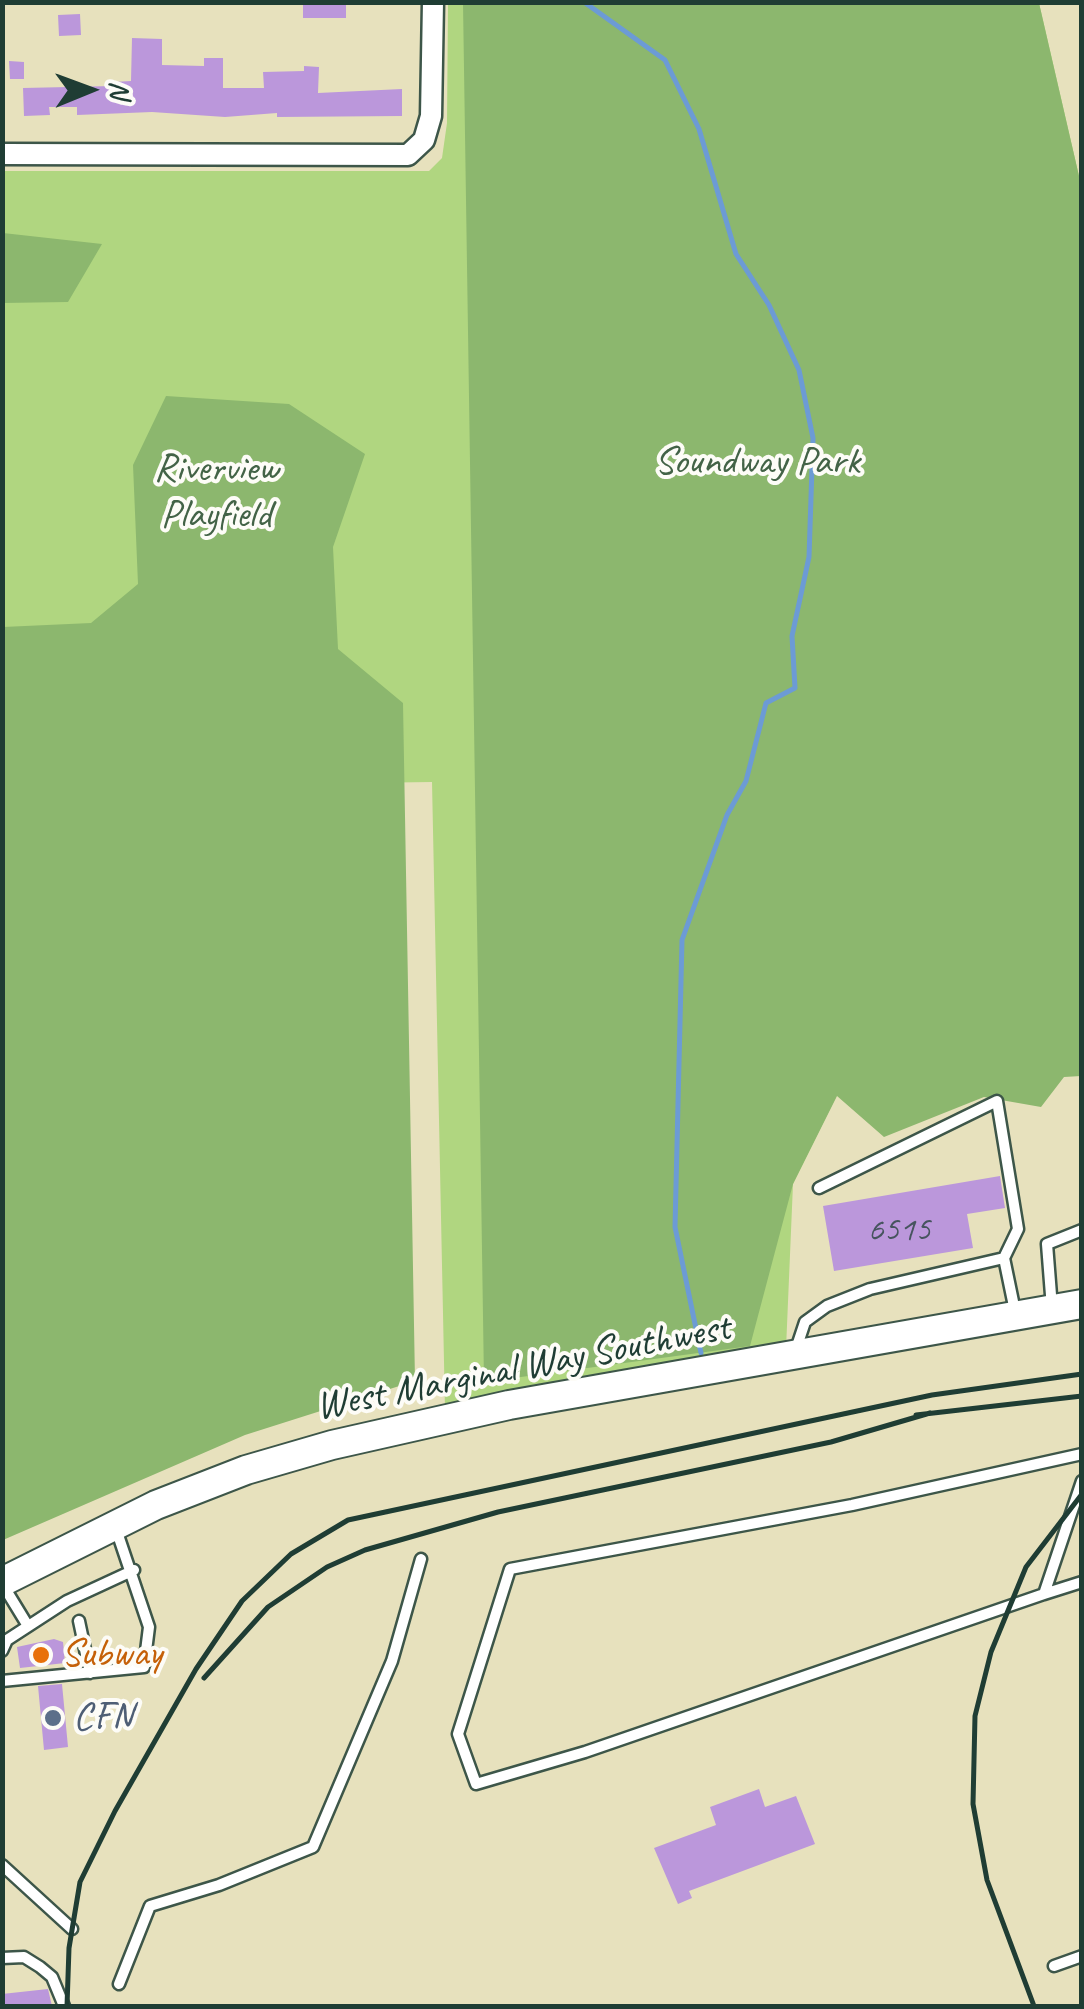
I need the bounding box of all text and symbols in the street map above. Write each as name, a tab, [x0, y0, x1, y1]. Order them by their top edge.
north arrow	[40, 40, 140, 140]
text: N	[103, 80, 138, 98]
park label: Soundway Park	[654, 439, 860, 487]
park label: Riverview Playfield	[154, 446, 278, 540]
house number: 6515	[868, 1210, 930, 1252]
street label: West Marginal Way Southwest	[312, 1304, 734, 1432]
place label: Subway	[61, 1631, 162, 1679]
marker: Subway	[30, 1644, 52, 1666]
place label: CFN	[73, 1694, 133, 1742]
marker: CFN	[42, 1707, 64, 1729]

